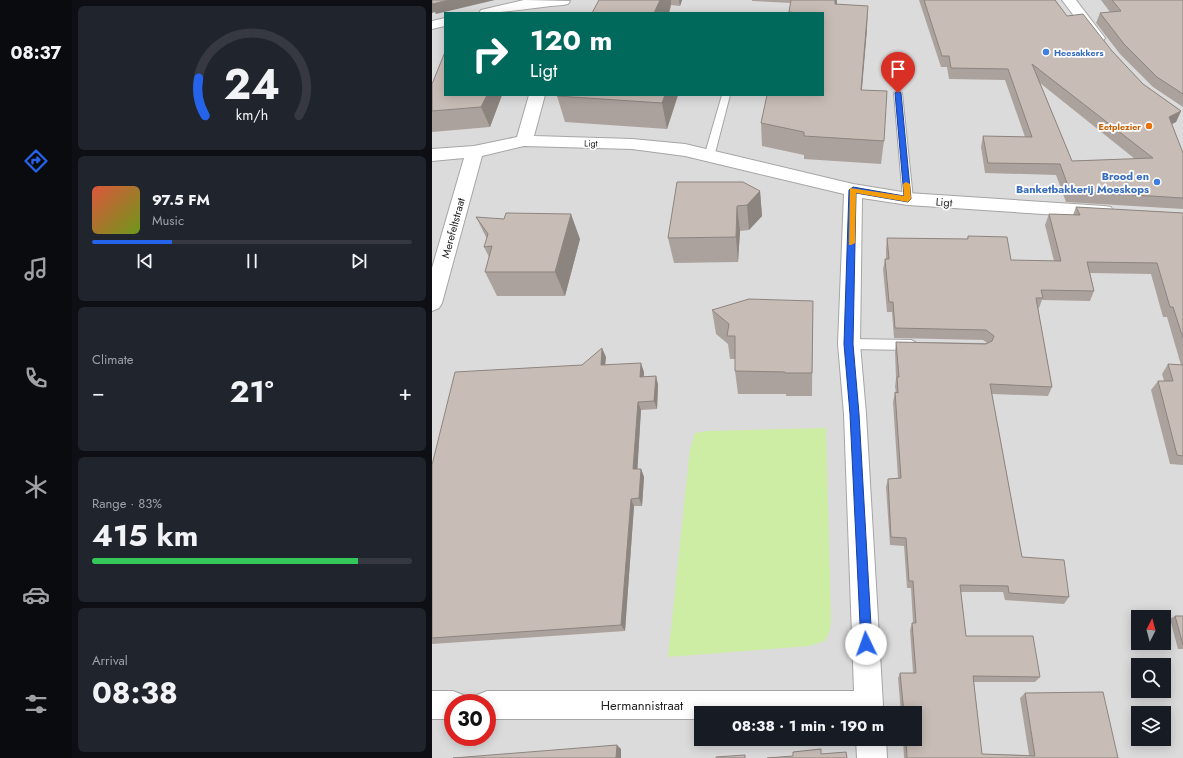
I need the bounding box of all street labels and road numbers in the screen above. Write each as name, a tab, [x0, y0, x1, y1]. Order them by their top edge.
street label: Ligt	[584, 136, 599, 150]
street label: Ligt	[935, 193, 953, 211]
street label: Merefeltstraat	[437, 196, 469, 260]
street label: Hermannistraat	[601, 696, 684, 715]

